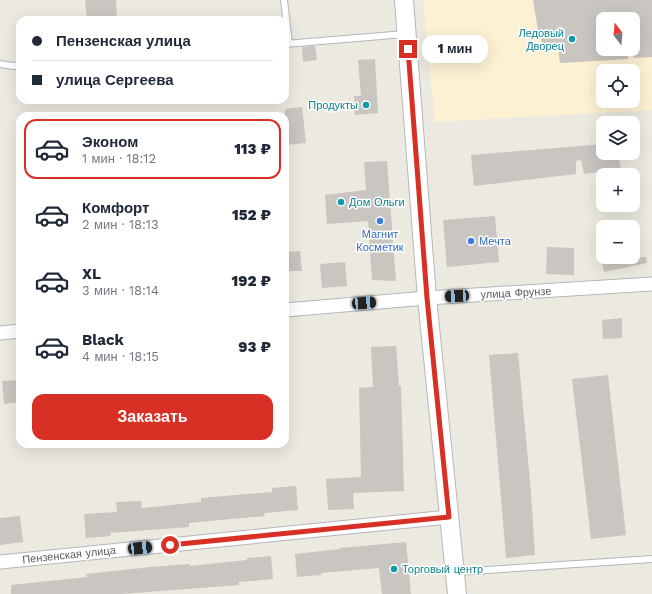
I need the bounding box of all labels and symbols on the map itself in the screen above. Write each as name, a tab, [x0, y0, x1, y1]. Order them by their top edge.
north arrow	[596, 12, 640, 56]
place label: Ледовый Дворец	[518, 27, 565, 53]
marker: Ледовый Дворец	[567, 34, 577, 44]
callout: 1 мин	[422, 35, 488, 63]
route end	[399, 40, 417, 58]
place label: Продукты	[308, 99, 358, 112]
marker: Продукты	[361, 100, 371, 110]
place label: Дом Ольги	[349, 196, 405, 209]
marker: Дом Ольги	[336, 197, 346, 207]
marker: Магнит Косметик	[375, 216, 385, 226]
place label: Магнит Косметик	[356, 228, 404, 254]
place label: Мечта	[479, 235, 512, 248]
marker: Мечта	[466, 236, 476, 246]
street label: улица Фрунзе	[480, 285, 552, 301]
car	[445, 289, 469, 303]
car	[352, 296, 376, 310]
route start	[161, 536, 179, 554]
car	[127, 541, 153, 555]
street label: Пензенская улица	[22, 544, 117, 566]
place label: Торговый центр	[402, 563, 483, 576]
marker: Торговый центр	[389, 564, 399, 574]

